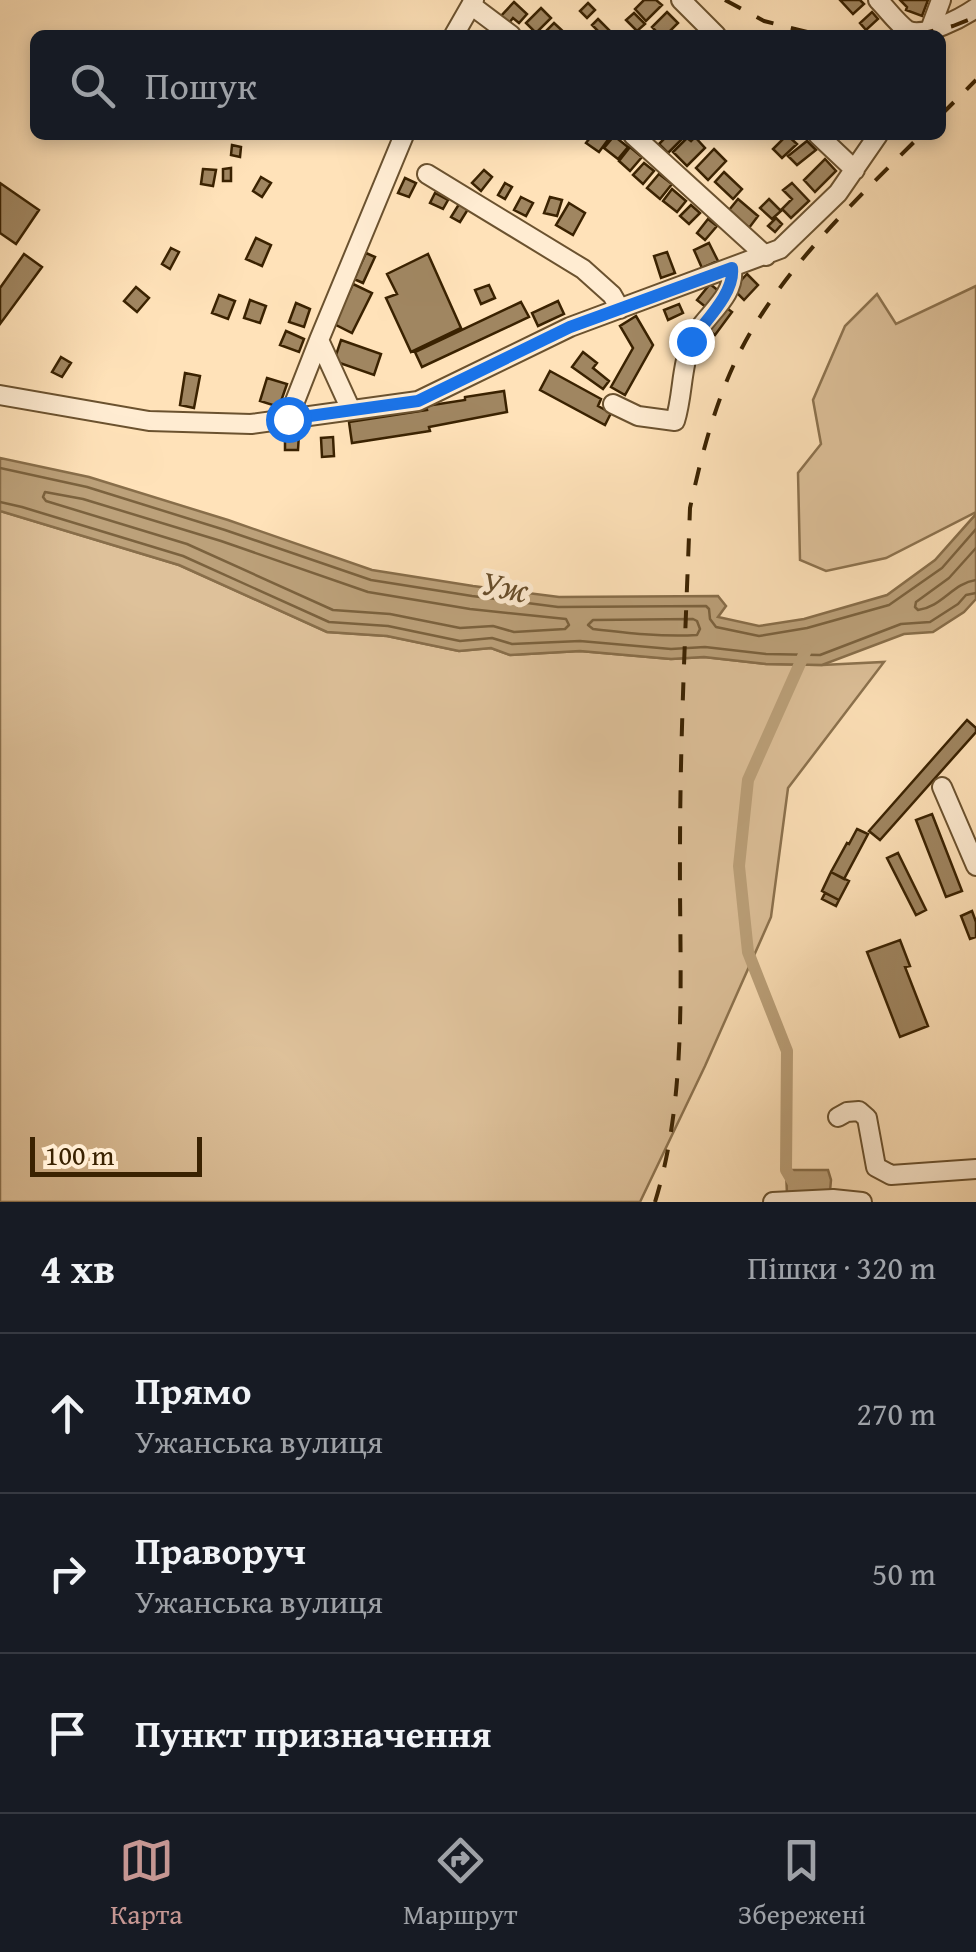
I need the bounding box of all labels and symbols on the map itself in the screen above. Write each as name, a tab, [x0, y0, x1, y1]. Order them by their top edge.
route end	[669, 319, 715, 365]
route start	[266, 397, 312, 443]
water label: Уж	[477, 557, 533, 616]
scale bar	[30, 1132, 202, 1176]

